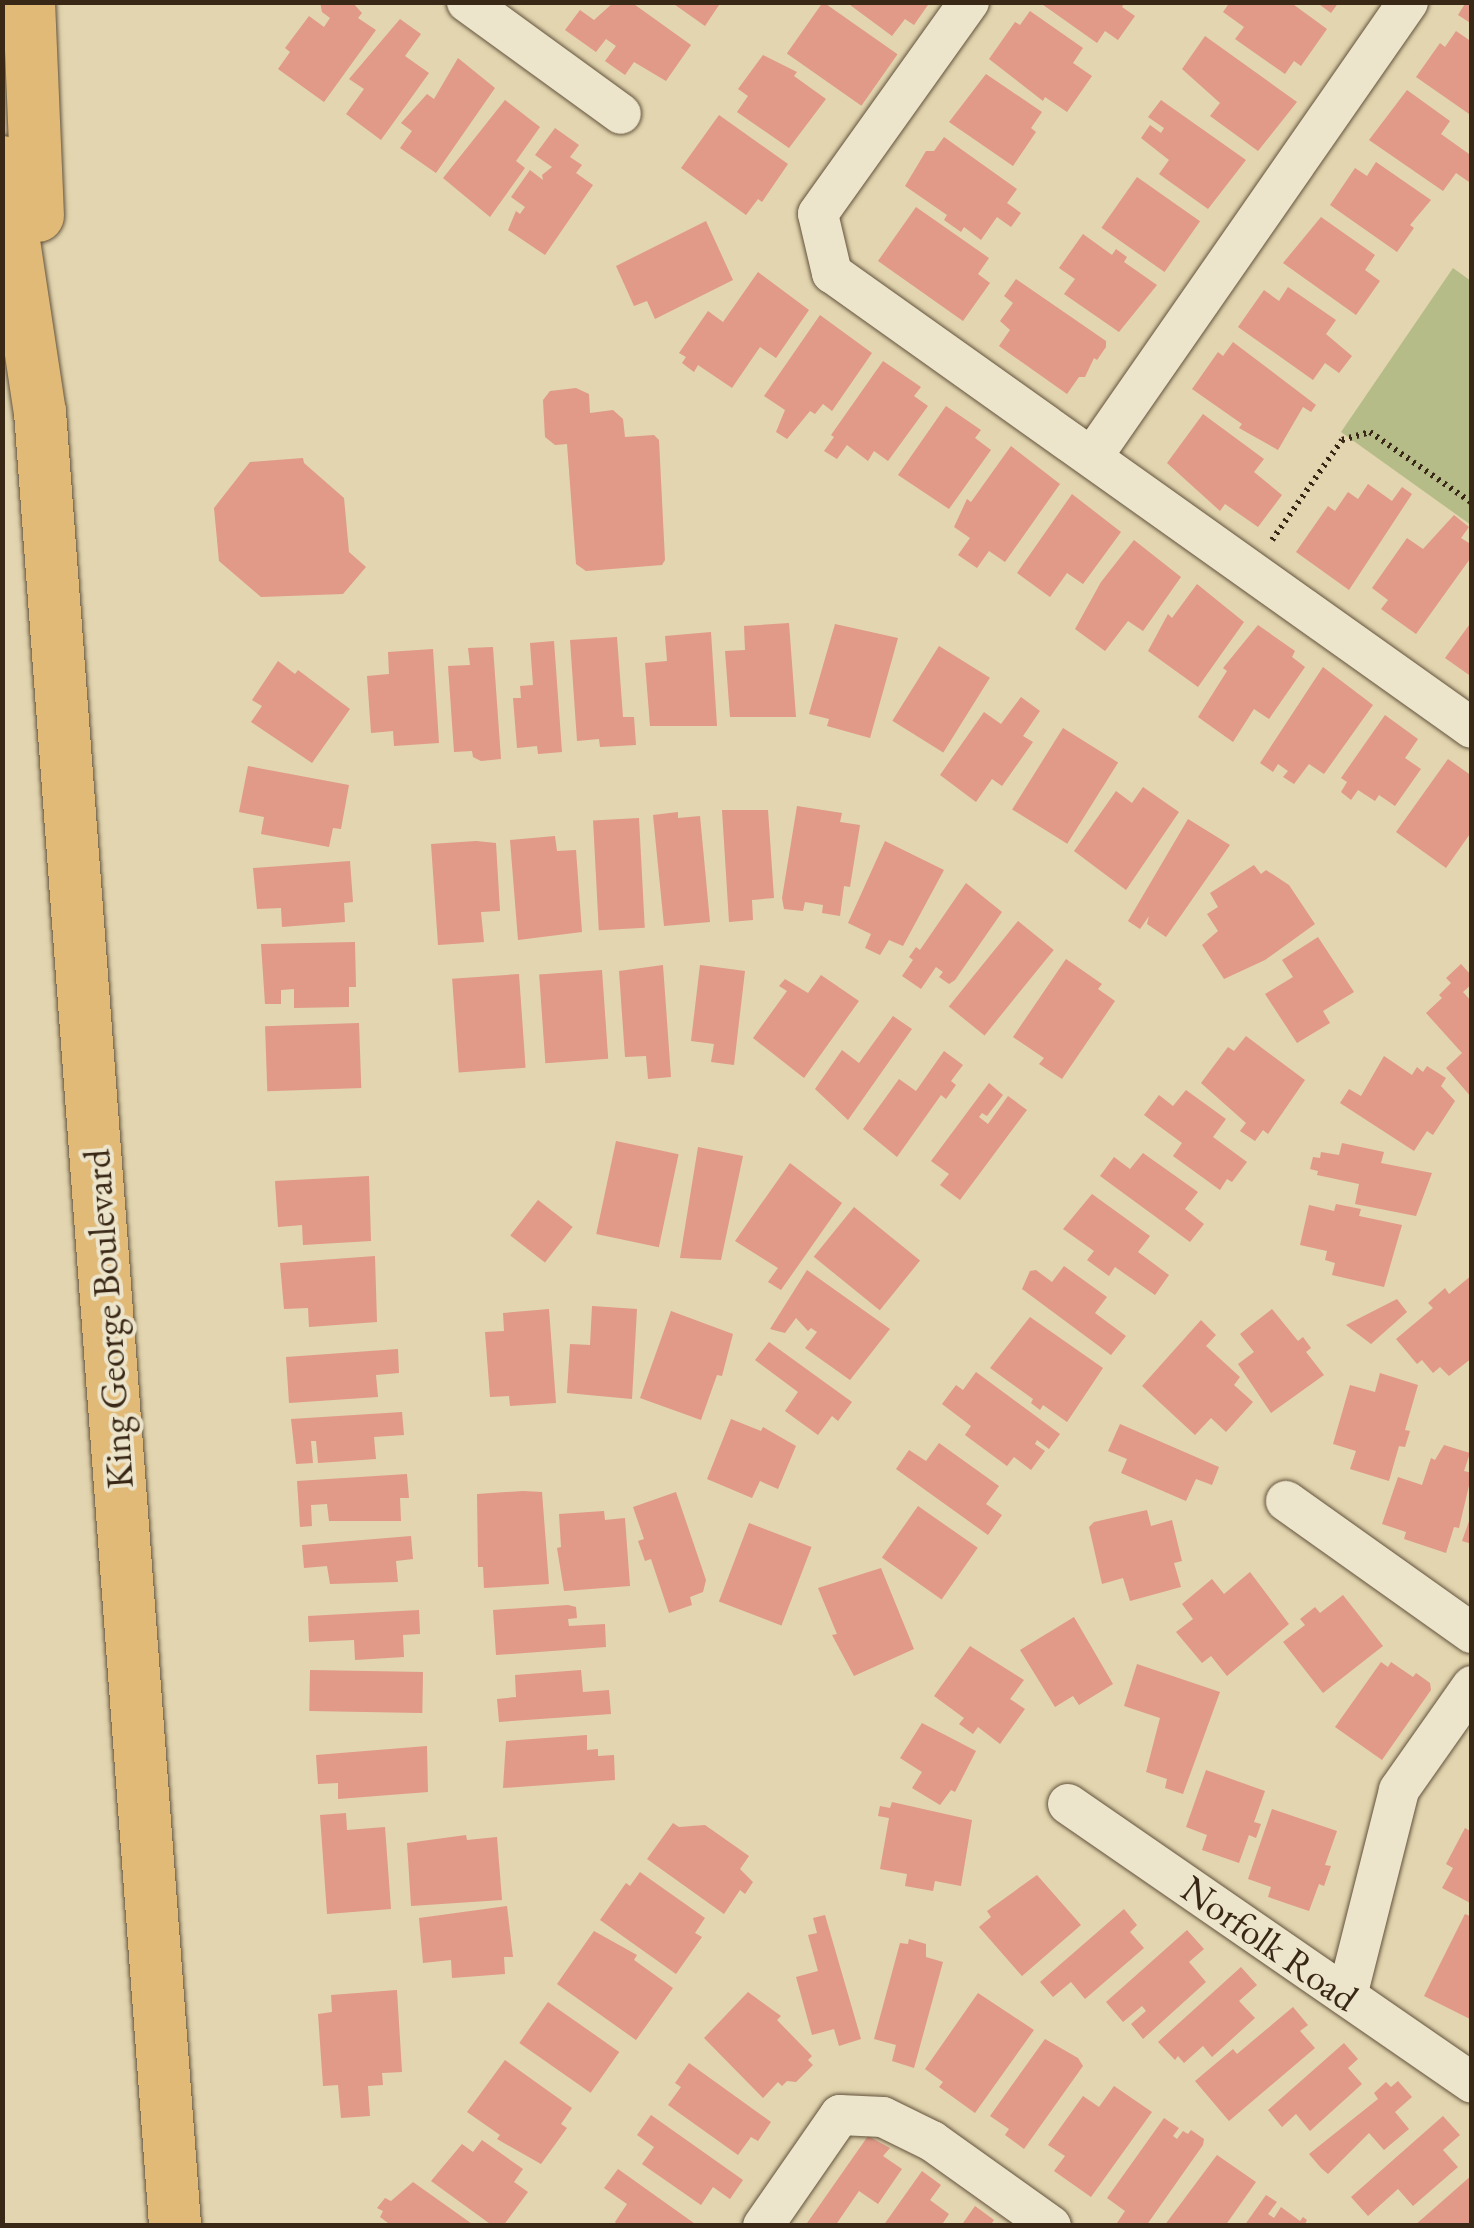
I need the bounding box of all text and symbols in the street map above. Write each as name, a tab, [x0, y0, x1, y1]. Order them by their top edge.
street label: King George Boulevard	[73, 1148, 143, 1490]
street label: Norfolk Road	[1173, 1866, 1367, 2020]

